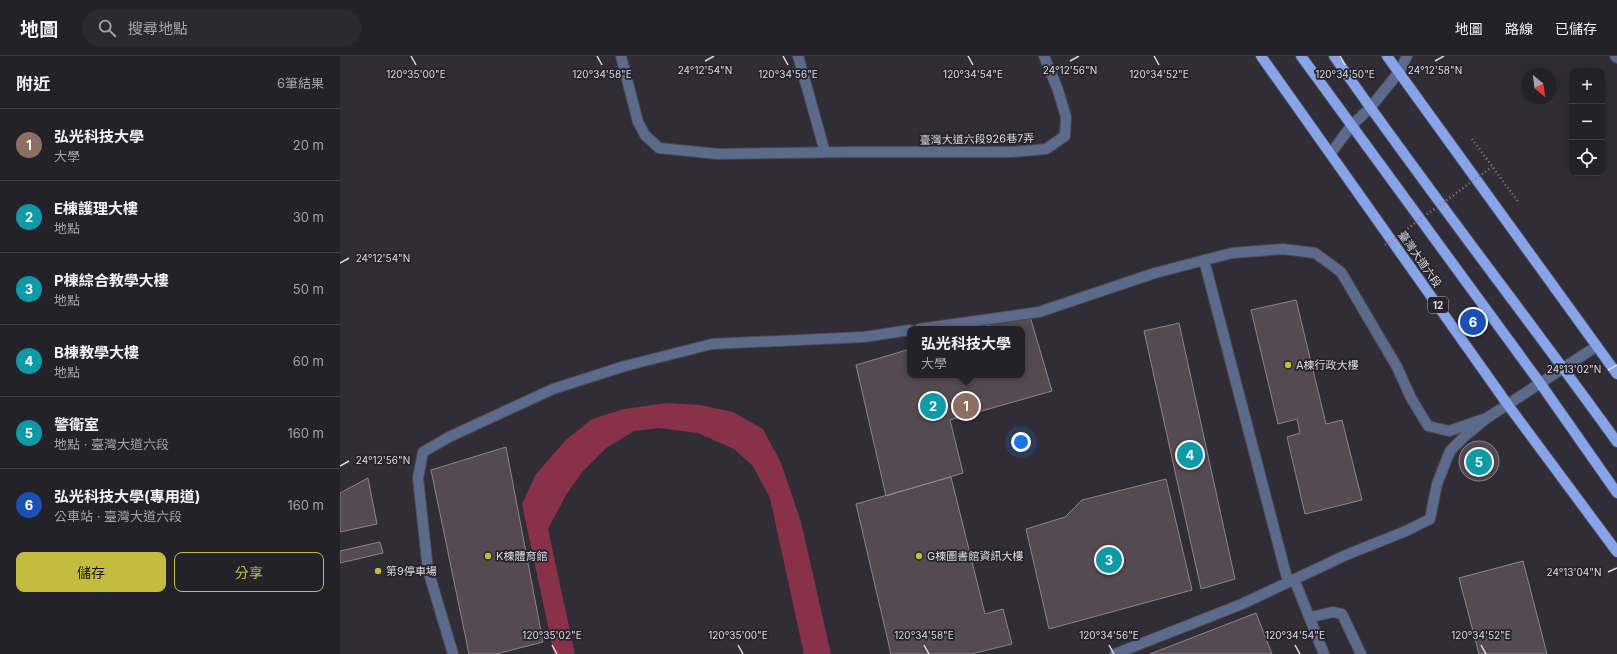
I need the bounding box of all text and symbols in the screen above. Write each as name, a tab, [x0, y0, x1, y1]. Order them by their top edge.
search box	[82, 10, 362, 46]
icon: search	[96, 17, 118, 39]
text: 地圖	[20, 18, 58, 41]
text: 搜尋地點	[128, 19, 188, 38]
text: 地圖	[1455, 20, 1483, 37]
text: 路線	[1505, 20, 1533, 37]
text: 已儲存	[1555, 20, 1597, 37]
text: 24°12'54"N	[678, 64, 732, 76]
text: 24°12'56"N	[1043, 64, 1097, 76]
text: 24°12'58"N	[1408, 64, 1462, 76]
text: 120°35'00"E	[386, 68, 446, 80]
text: 120°34'58"E	[572, 68, 632, 80]
text: 120°34'56"E	[758, 68, 818, 80]
text: 120°34'54"E	[943, 68, 1003, 80]
text: 120°34'52"E	[1129, 68, 1189, 80]
text: 120°34'50"E	[1315, 68, 1375, 80]
north arrow	[1521, 68, 1557, 104]
map controls	[1569, 68, 1605, 176]
button: +	[1569, 68, 1605, 104]
text: 附近	[16, 74, 50, 94]
text: 6筆結果	[277, 75, 324, 91]
button: −	[1569, 104, 1605, 140]
text: 弘光科技大學	[54, 127, 144, 146]
street label: 臺灣大道六段926巷7弄	[920, 131, 1034, 147]
text: 1	[26, 137, 32, 153]
text: 20 m	[293, 137, 324, 153]
button: locate	[1569, 140, 1605, 176]
text: 大學	[54, 148, 80, 164]
text: E棟護理大樓	[54, 199, 138, 218]
text: 2	[25, 209, 33, 225]
text: 30 m	[293, 209, 324, 225]
text: 地點	[54, 220, 80, 236]
street label: 臺灣大道六段	[1395, 228, 1445, 290]
text: 24°12'54"N	[356, 252, 410, 264]
text: P棟綜合教學大樓	[54, 271, 169, 290]
text: 3	[25, 281, 33, 297]
text: 50 m	[293, 281, 324, 297]
text: 地點	[54, 292, 80, 308]
road number: 12	[1428, 297, 1448, 313]
pin: 6	[1460, 307, 1486, 337]
popup	[907, 326, 1025, 378]
text: 弘光科技大學	[921, 334, 1011, 353]
text: B棟教學大樓	[54, 343, 139, 362]
text: 4	[25, 353, 33, 369]
text: 60 m	[293, 353, 324, 369]
text: 大學	[921, 355, 947, 371]
place label: A棟行政大樓	[1296, 358, 1359, 372]
marker: A棟行政大樓	[1283, 360, 1293, 370]
text: 24°13'02"N	[1547, 363, 1601, 375]
text: 地點	[54, 364, 80, 380]
pin: 2	[920, 391, 946, 421]
pin: 1	[953, 391, 979, 421]
text: 警衛室	[54, 415, 99, 434]
text: 5	[25, 425, 33, 441]
text: 160 m	[287, 425, 324, 441]
your location	[1011, 432, 1031, 452]
text: 地點 · 臺灣大道六段	[54, 436, 169, 452]
pin: 4	[1177, 440, 1203, 470]
pin: 5	[1466, 447, 1492, 477]
text: 24°12'56"N	[356, 454, 410, 466]
text: 弘光科技大學(專用道)	[54, 487, 200, 506]
text: 6	[25, 497, 33, 513]
text: 160 m	[287, 497, 324, 513]
text: 公車站 · 臺灣大道六段	[54, 508, 182, 524]
pin: 3	[1096, 545, 1122, 575]
place label: K棟體育館	[496, 549, 547, 563]
place label: G棟圖書館資訊大樓	[927, 549, 1023, 563]
marker: K棟體育館	[483, 551, 493, 561]
marker: G棟圖書館資訊大樓	[914, 551, 924, 561]
button: 儲存	[16, 552, 166, 592]
button: 分享	[174, 552, 324, 592]
place label: 第9停車場	[386, 564, 437, 578]
marker: 第9停車場	[373, 566, 383, 576]
text: 24°13'04"N	[1547, 566, 1601, 578]
text: 120°35'02"E	[522, 629, 582, 641]
text: 120°35'00"E	[708, 629, 768, 641]
text: 120°34'58"E	[894, 629, 954, 641]
text: 120°34'56"E	[1079, 629, 1139, 641]
text: 120°34'54"E	[1265, 629, 1325, 641]
text: 120°34'52"E	[1451, 629, 1511, 641]

